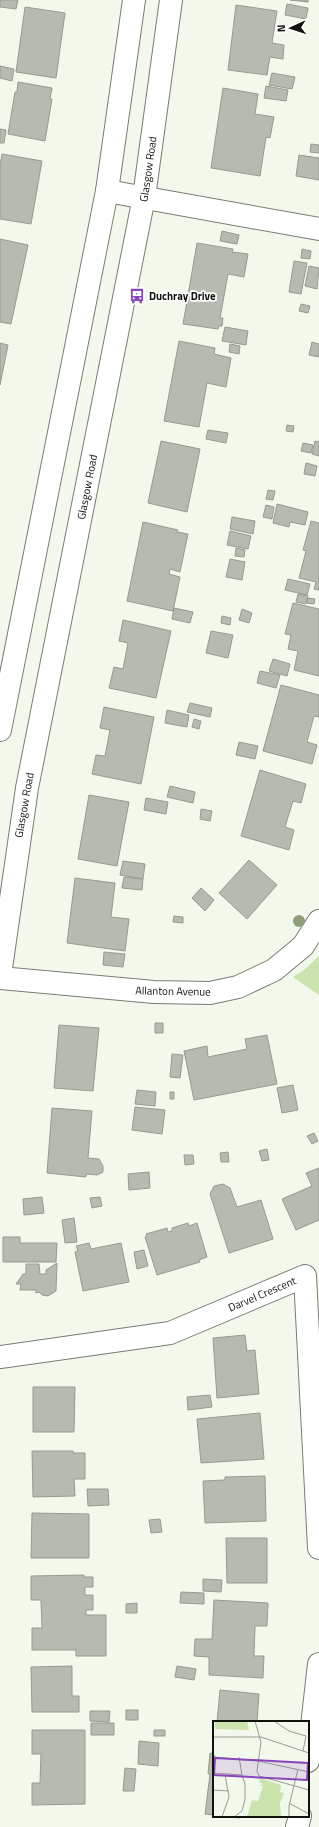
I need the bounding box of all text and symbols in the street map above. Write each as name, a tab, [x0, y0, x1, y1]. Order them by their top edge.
north arrow	[271, 8, 311, 48]
text: N	[273, 24, 289, 33]
street label: Glasgow Road	[135, 135, 161, 203]
bus stop icon: Duchray Drive	[128, 287, 146, 305]
place label: Duchray Drive	[149, 288, 216, 304]
street label: Glasgow Road	[73, 453, 101, 521]
street label: Glasgow Road	[10, 771, 38, 839]
street label: Allanton Avenue	[135, 982, 211, 1000]
street label: Darvel Crescent	[226, 1272, 299, 1316]
inset map	[213, 1721, 309, 1817]

